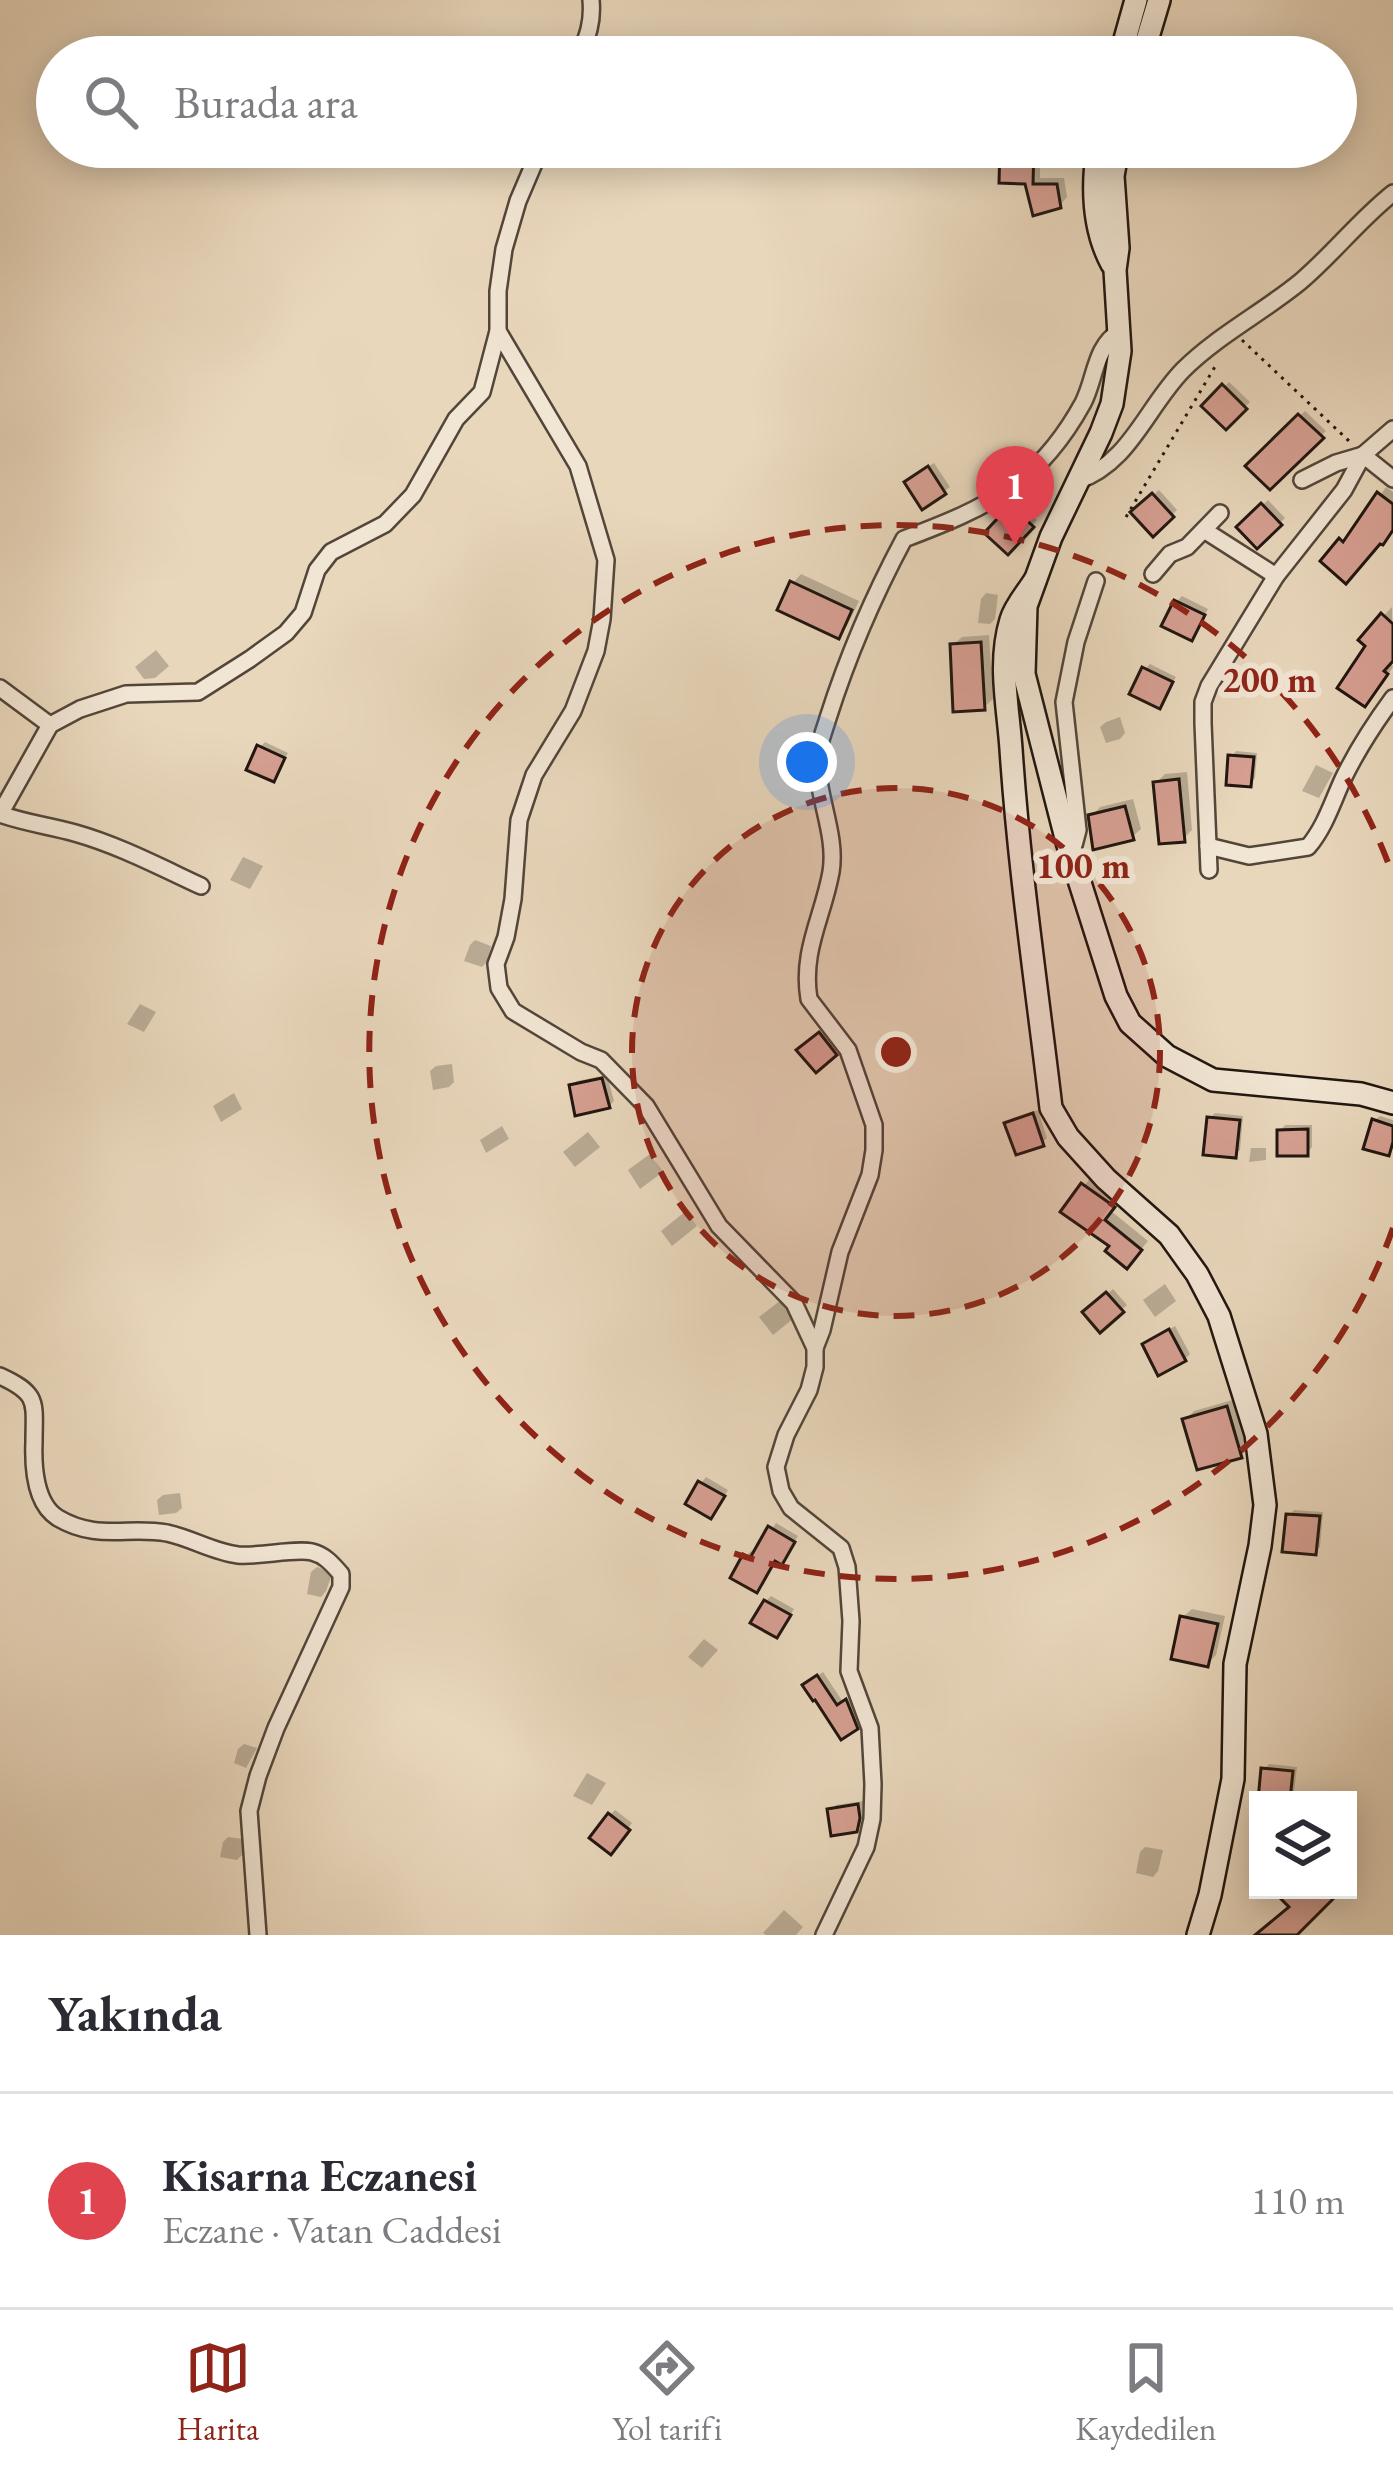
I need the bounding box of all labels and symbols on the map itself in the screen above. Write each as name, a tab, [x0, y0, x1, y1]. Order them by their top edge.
pin: 1	[976, 446, 1054, 545]
text: 200 m	[1222, 656, 1316, 703]
your location	[777, 732, 837, 792]
text: 100 m	[1036, 842, 1130, 889]
centre of rings	[875, 1031, 917, 1073]

